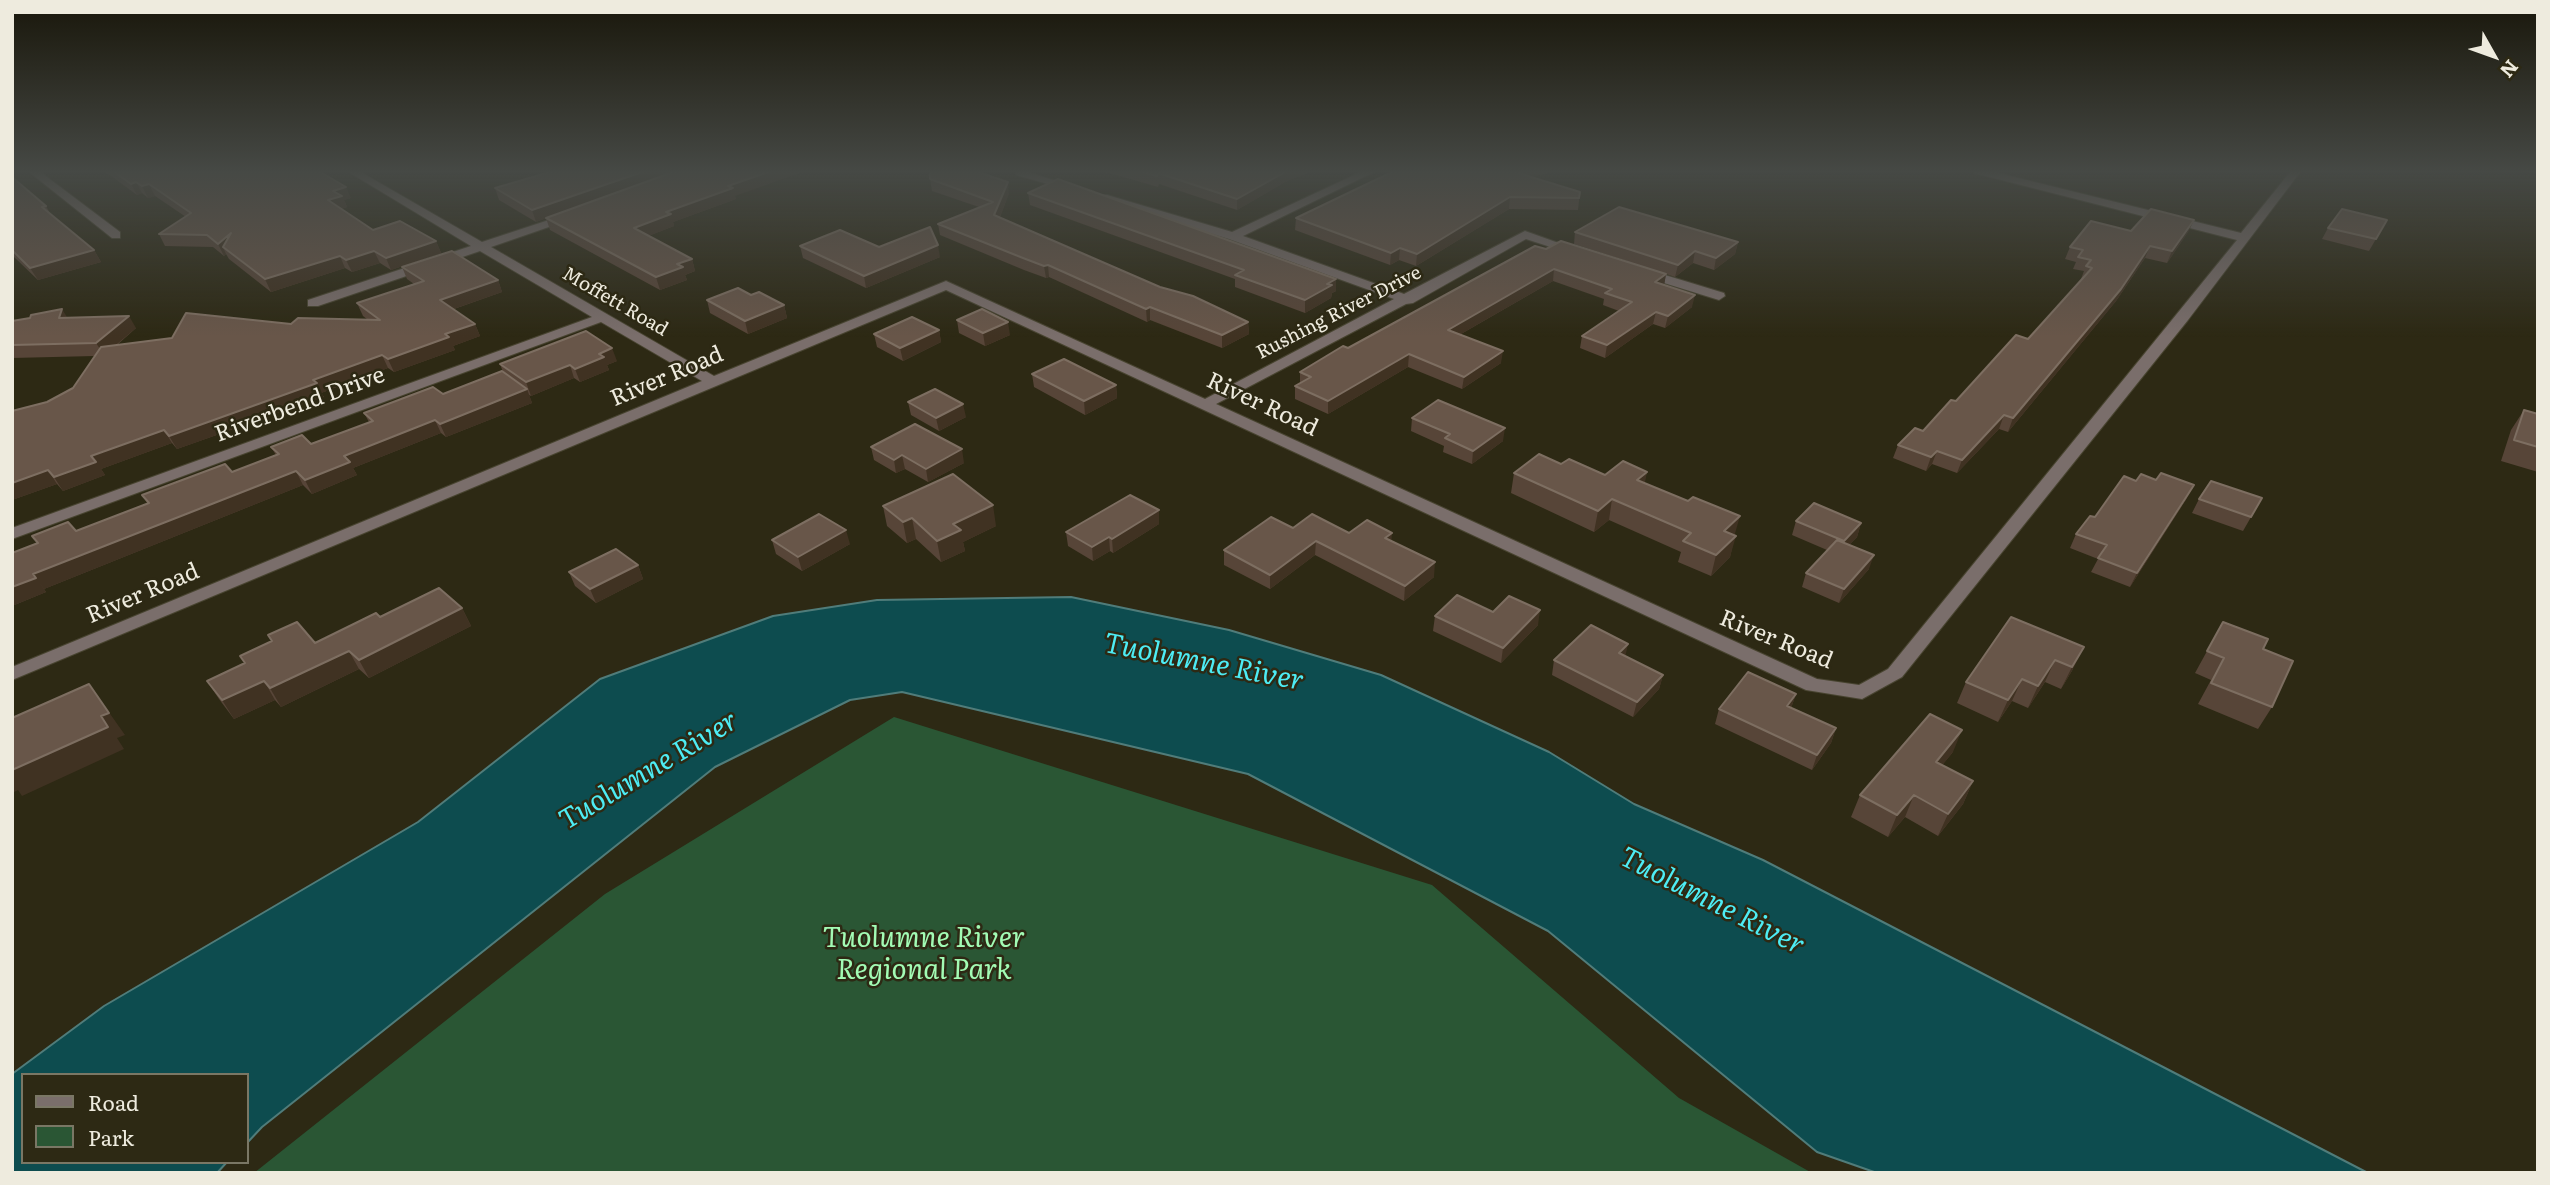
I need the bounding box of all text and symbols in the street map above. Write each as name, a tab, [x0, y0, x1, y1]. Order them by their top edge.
north arrow	[2459, 21, 2529, 91]
text: N	[2494, 54, 2526, 85]
street label: Rushing River Drive	[1253, 262, 1425, 364]
street label: Moffett Road	[558, 263, 672, 341]
street label: River Road	[607, 341, 727, 413]
street label: Riverbend Drive	[211, 361, 389, 449]
street label: River Road	[1202, 367, 1322, 443]
street label: River Road	[83, 558, 203, 630]
street label: River Road	[1715, 605, 1837, 675]
water label: Tuolumne River	[1101, 627, 1307, 699]
water label: Tuolumne River	[554, 704, 744, 838]
water label: Tuolumne River	[1614, 841, 1810, 963]
park label: Tuolumne River Regional Park	[823, 922, 1025, 988]
legend	[21, 1073, 248, 1164]
text: Road	[88, 1086, 139, 1117]
text: Park	[88, 1121, 134, 1152]

